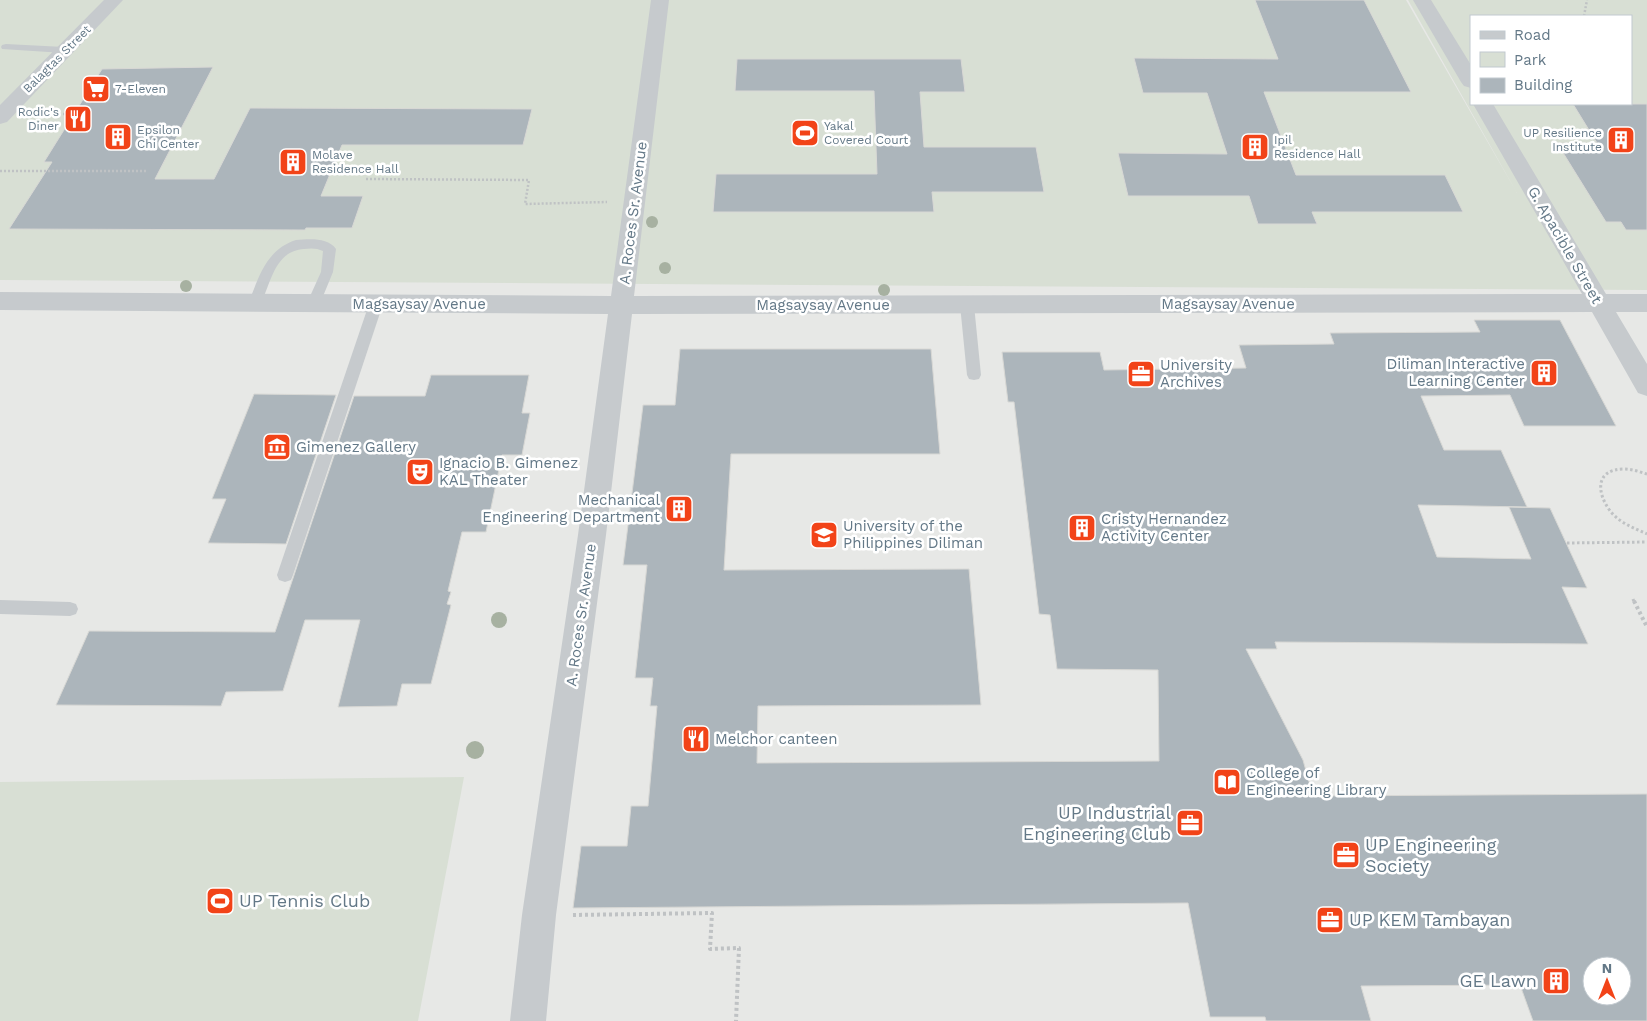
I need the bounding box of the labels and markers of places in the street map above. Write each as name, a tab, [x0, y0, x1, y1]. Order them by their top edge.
supermarket icon: 7-Eleven	[81, 74, 111, 104]
place label: 7-Eleven	[115, 82, 166, 96]
restaurant icon: Rodic's Diner	[63, 104, 93, 134]
place label: Rodic's Diner	[18, 105, 59, 133]
sports icon: Yakal Covered Court	[790, 118, 820, 148]
place label: Yakal Covered Court	[824, 119, 908, 147]
building icon: Epsilon Chi Center	[103, 122, 133, 152]
place label: Epsilon Chi Center	[137, 123, 199, 151]
building icon: UP Resilience Institute	[1606, 125, 1636, 155]
place label: UP Resilience Institute	[1523, 126, 1602, 154]
building icon: Ipil Residence Hall	[1240, 132, 1270, 162]
place label: Ipil Residence Hall	[1274, 133, 1361, 161]
building icon: Molave Residence Hall	[278, 147, 308, 177]
place label: Molave Residence Hall	[312, 148, 399, 176]
place label: Diliman Interactive Learning Center	[1386, 355, 1525, 390]
place label: University Archives	[1160, 356, 1232, 391]
building icon: Diliman Interactive Learning Center	[1529, 358, 1559, 388]
office icon: University Archives	[1126, 359, 1156, 389]
museum icon: Gimenez Gallery	[262, 432, 292, 462]
place label: Gimenez Gallery	[296, 438, 416, 456]
place label: Ignacio B. Gimenez KAL Theater	[439, 454, 578, 489]
theatre icon: Ignacio B. Gimenez KAL Theater	[405, 457, 435, 487]
place label: Mechanical Engineering Department	[482, 491, 661, 526]
building icon: Mechanical Engineering Department	[664, 494, 694, 524]
place label: Cristy Hernandez Activity Center	[1101, 510, 1227, 545]
building icon: Cristy Hernandez Activity Center	[1067, 513, 1097, 543]
place label: University of the Philippines Diliman	[843, 517, 983, 552]
school or university icon: University of the Philippines Diliman	[809, 520, 839, 550]
restaurant icon: Melchor canteen	[681, 724, 711, 754]
place label: Melchor canteen	[715, 730, 837, 748]
place label: College of Engineering Library	[1246, 764, 1387, 799]
library icon: College of Engineering Library	[1212, 767, 1242, 797]
place label: UP Industrial Engineering Club	[1023, 802, 1171, 844]
office icon: UP Industrial Engineering Club	[1175, 808, 1205, 838]
place label: UP Engineering Society	[1365, 834, 1497, 876]
office icon: UP Engineering Society	[1331, 840, 1361, 870]
sports icon: UP Tennis Club	[205, 886, 235, 916]
place label: UP Tennis Club	[239, 890, 370, 911]
office icon: UP KEM Tambayan	[1315, 905, 1345, 935]
place label: UP KEM Tambayan	[1349, 909, 1511, 930]
building icon: GE Lawn	[1541, 966, 1571, 996]
place label: GE Lawn	[1459, 970, 1537, 991]

